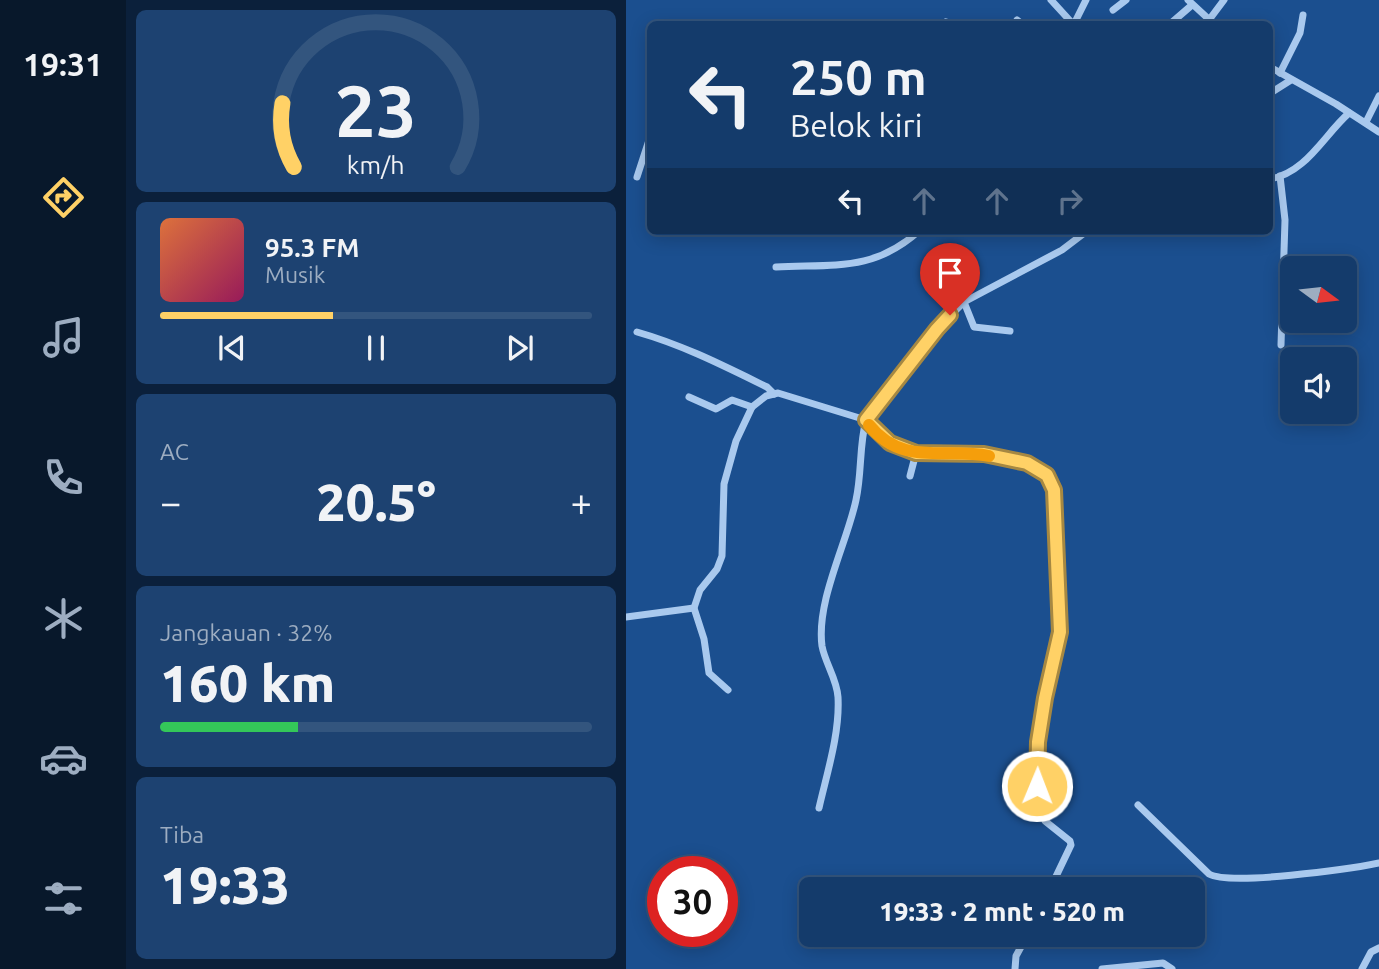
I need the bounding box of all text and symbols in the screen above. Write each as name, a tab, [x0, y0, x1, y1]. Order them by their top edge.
text: 19:31	[23, 46, 103, 82]
icon: left	[675, 49, 766, 140]
text: 250 m	[790, 49, 927, 104]
text: 23	[335, 69, 417, 151]
text: Belok kiri	[790, 107, 922, 143]
text: km/h	[347, 151, 405, 179]
icon: directions	[39, 173, 88, 222]
icon: left	[832, 182, 870, 220]
icon: ahead	[905, 182, 943, 220]
icon: ahead	[978, 182, 1016, 220]
icon: right	[1051, 182, 1089, 220]
text: 95.3 FM	[265, 233, 359, 262]
pin	[920, 243, 980, 315]
icon: arrive	[931, 254, 969, 292]
north arrow	[1280, 256, 1358, 332]
map controls	[1280, 256, 1357, 424]
text: Musik	[265, 262, 325, 287]
icon: music	[39, 313, 88, 362]
icon: previous	[213, 329, 251, 367]
icon: pause	[357, 329, 395, 367]
icon: next	[501, 329, 539, 367]
button: sound	[1280, 347, 1357, 424]
text: AC	[160, 439, 189, 464]
icon: phone	[39, 453, 88, 502]
text: 20.5°	[316, 473, 436, 531]
text: −	[160, 481, 181, 523]
text: +	[571, 481, 592, 523]
icon: climate	[39, 594, 88, 643]
text: Jangkauan · 32%	[160, 620, 332, 645]
text: 160 km	[160, 654, 335, 712]
icon: car	[39, 734, 88, 783]
position arrow	[1000, 749, 1074, 823]
text: Tiba	[160, 822, 204, 847]
text: 19:33	[160, 856, 290, 914]
speed limit sign: 30	[647, 856, 738, 947]
icon: filters	[39, 874, 88, 923]
text: 19:33 · 2 mnt · 520 m	[879, 897, 1125, 926]

